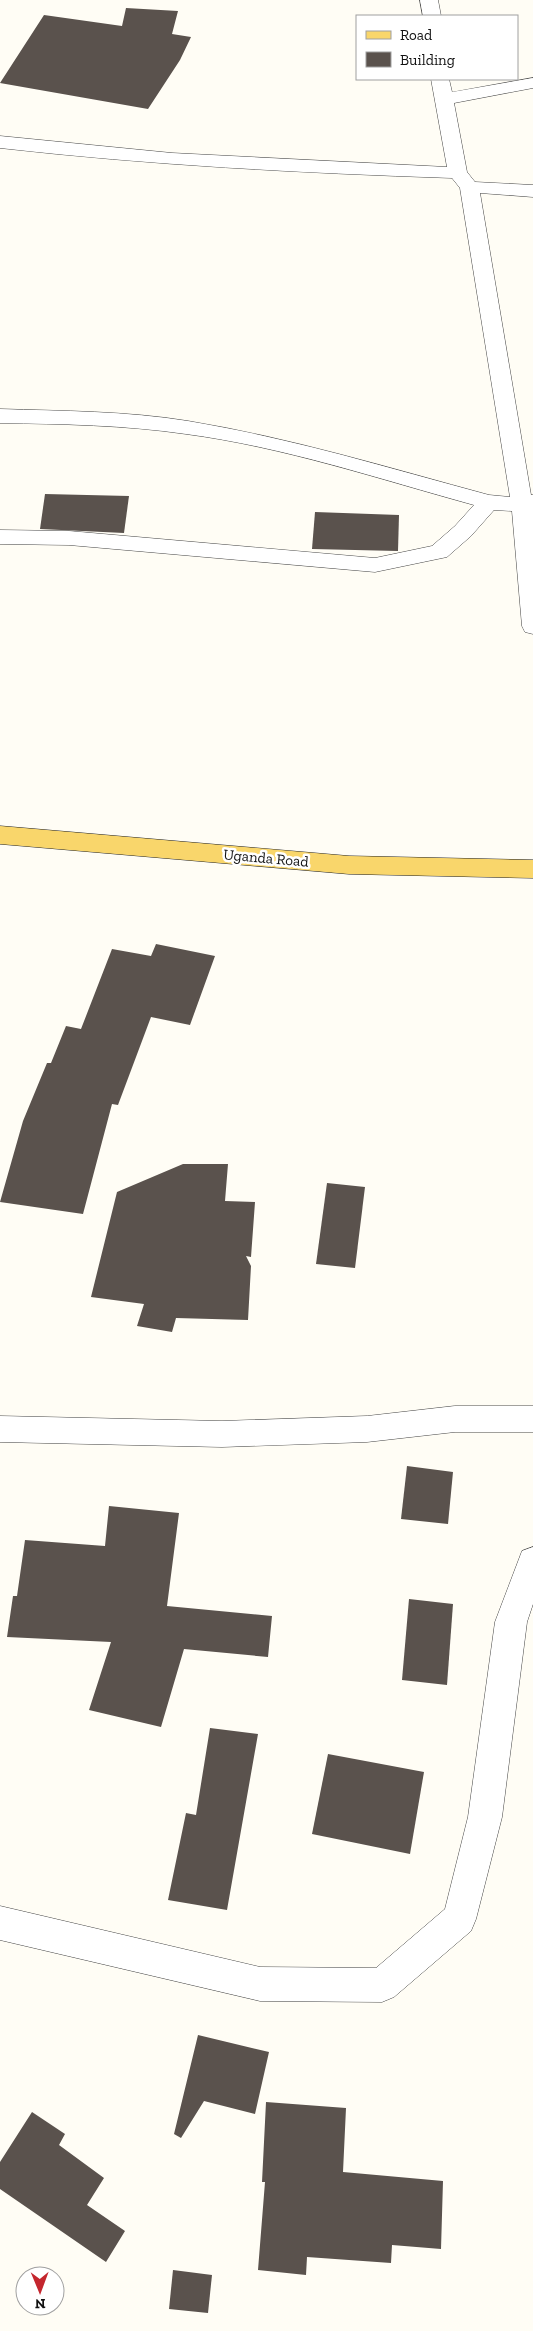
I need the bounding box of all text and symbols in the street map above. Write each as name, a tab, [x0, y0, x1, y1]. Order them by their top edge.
legend	[356, 15, 518, 80]
text: Road	[400, 26, 433, 44]
text: Building	[400, 51, 455, 69]
street label: Uganda Road	[223, 845, 310, 871]
north arrow	[15, 2266, 65, 2316]
text: N	[34, 2295, 46, 2312]

